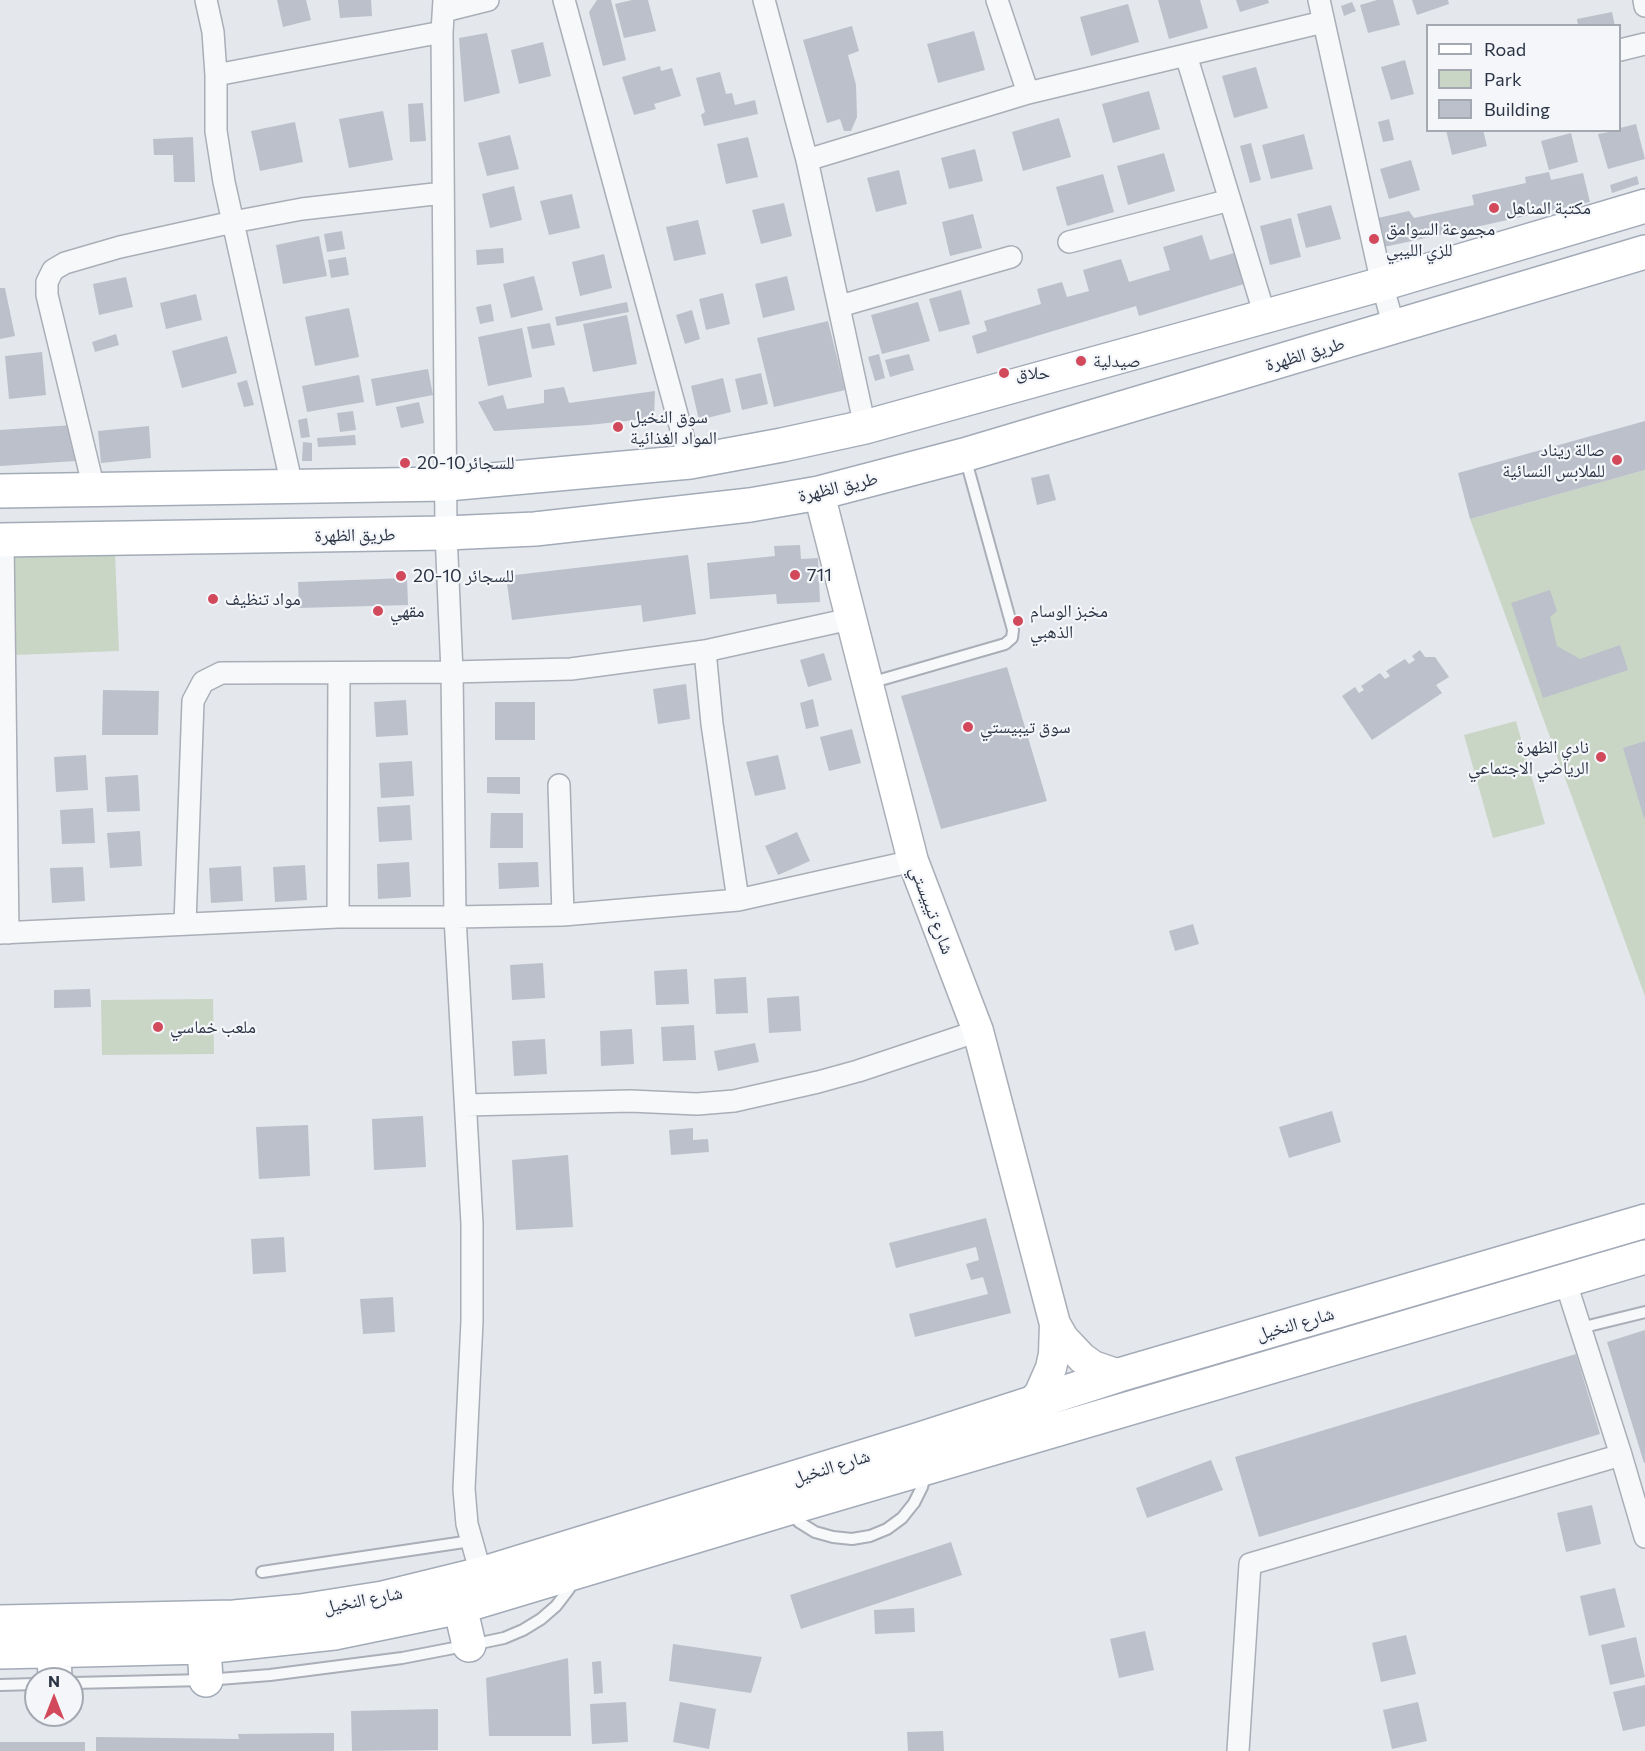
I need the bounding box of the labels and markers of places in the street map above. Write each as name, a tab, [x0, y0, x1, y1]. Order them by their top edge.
place label: مكتبة المناهل	[1506, 197, 1591, 219]
marker: مكتبة المناهل	[1487, 201, 1501, 215]
place label: مجموعة السوامق للزي الليبي	[1386, 218, 1495, 260]
marker: مجموعة السوامق للزي الليبي	[1367, 232, 1381, 246]
place label: صيدلية	[1093, 350, 1141, 372]
marker: صيدلية	[1074, 354, 1088, 368]
place label: حلاق	[1016, 362, 1050, 384]
marker: حلاق	[997, 366, 1011, 380]
place label: سوق النخيل المواد الغذائية	[630, 406, 717, 448]
marker: سوق النخيل المواد الغذائية	[611, 420, 625, 434]
place label: صالة ريناد للملابس النسائية	[1502, 439, 1605, 482]
place label: 20-10للسجائر	[417, 452, 515, 474]
marker: صالة ريناد للملابس النسائية	[1610, 453, 1624, 467]
marker: 20-10للسجائر	[398, 456, 412, 470]
place label: 711	[807, 564, 832, 586]
place label: 20-10 للسجائر	[413, 565, 514, 587]
marker: 711	[788, 568, 802, 582]
marker: 20-10 للسجائر	[394, 569, 408, 583]
place label: مواد تنظيف	[225, 588, 301, 610]
marker: مواد تنظيف	[206, 592, 220, 606]
place label: مقهي	[390, 600, 424, 622]
place label: مخبز الوسام الذهبي	[1030, 600, 1108, 642]
marker: مقهي	[371, 604, 385, 618]
marker: مخبز الوسام الذهبي	[1011, 614, 1025, 628]
place label: سوق تيبيستي	[980, 716, 1071, 738]
marker: سوق تيبيستي	[961, 720, 975, 734]
place label: نادي الظهرة الرياضي الاجتماعي	[1468, 736, 1589, 778]
marker: نادي الظهرة الرياضي الاجتماعي	[1594, 750, 1608, 764]
place label: ملعب خماسي	[170, 1016, 256, 1038]
marker: ملعب خماسي	[151, 1020, 165, 1034]

